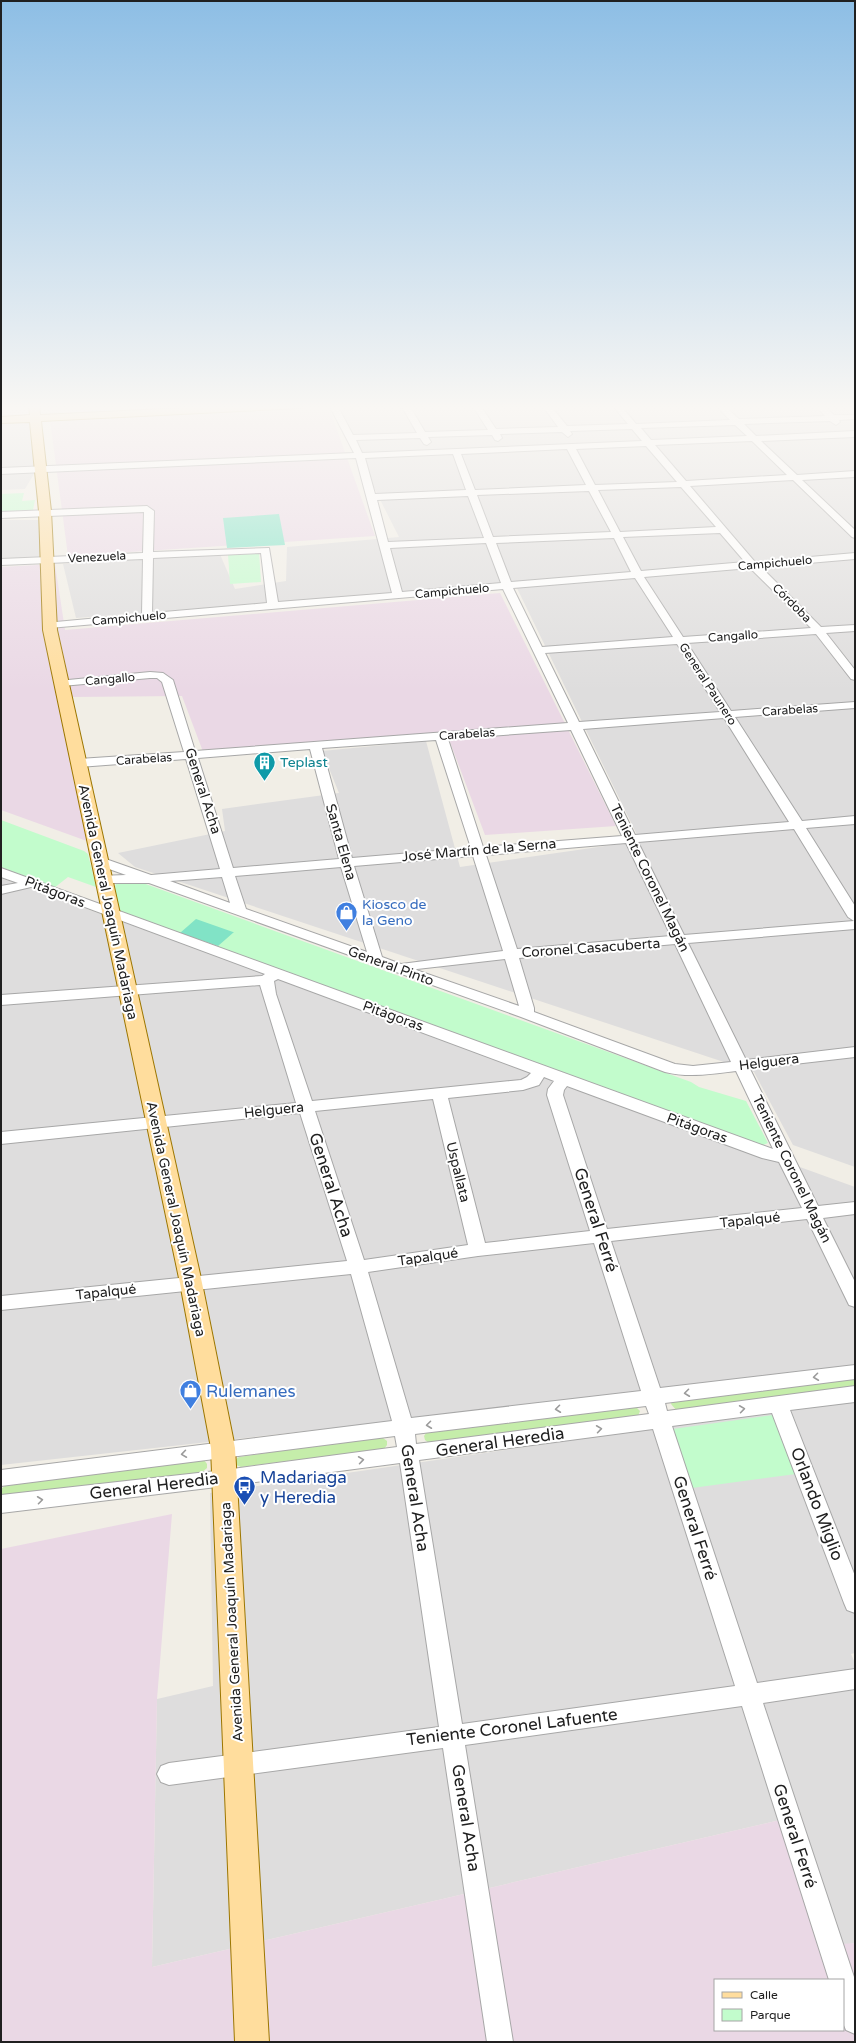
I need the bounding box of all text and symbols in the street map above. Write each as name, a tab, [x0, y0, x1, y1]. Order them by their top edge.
street label: Venezuela	[67, 548, 127, 566]
street label: Campichuelo	[737, 553, 813, 573]
street label: Campichuelo	[414, 581, 490, 601]
street label: Córdoba	[770, 581, 814, 625]
street label: Campichuelo	[91, 608, 167, 628]
street label: Cangallo	[708, 627, 758, 645]
street label: General Paunero	[676, 640, 740, 728]
street label: Cangallo	[84, 670, 136, 688]
street label: Carabelas	[761, 701, 819, 719]
street label: Carabelas	[438, 725, 496, 743]
street label: General Acha	[181, 746, 225, 836]
building icon: Teplast	[251, 749, 277, 782]
street label: Carabelas	[115, 750, 173, 768]
place label: Teplast	[280, 754, 328, 771]
street label: Avenida General Joaquín Madariaga	[75, 783, 141, 1021]
street label: Teniente Coronel Magán	[607, 801, 693, 955]
street label: Santa Elena	[322, 802, 360, 882]
street label: José Martín de la Serna	[401, 835, 557, 865]
street label: Pitágoras	[22, 873, 88, 911]
place label: Kiosco de la Geno	[362, 896, 426, 929]
shop icon: Kiosco de la Geno	[334, 899, 360, 932]
street label: Coronel Casacuberta	[521, 935, 661, 961]
street label: General Pinto	[346, 943, 436, 989]
street label: Pitágoras	[360, 997, 426, 1035]
street label: Helguera	[738, 1050, 800, 1074]
street label: Teniente Coronel Magán	[749, 1092, 835, 1246]
street label: Helguera	[243, 1098, 305, 1122]
street label: Avenida General Joaquín Madariaga	[143, 1100, 209, 1338]
street label: Pitágoras	[664, 1109, 730, 1147]
street label: General Acha	[304, 1130, 358, 1240]
street label: Uspallata	[442, 1140, 474, 1204]
street label: General Ferré	[569, 1165, 623, 1275]
street label: Tapalqué	[719, 1208, 781, 1232]
street label: Tapalqué	[397, 1244, 459, 1270]
street label: Tapalqué	[75, 1280, 137, 1304]
one-way arrow	[813, 1372, 819, 1381]
shop icon: Rulemanes	[178, 1378, 204, 1411]
place label: Rulemanes	[206, 1381, 296, 1402]
one-way arrow	[684, 1388, 690, 1397]
one-way arrow	[555, 1404, 561, 1413]
one-way arrow	[738, 1405, 745, 1414]
one-way arrow	[426, 1420, 432, 1429]
street label: General Heredia	[434, 1423, 566, 1461]
one-way arrow	[596, 1424, 602, 1433]
street label: General Acha	[396, 1443, 434, 1553]
street label: Orlando Miglio	[786, 1444, 848, 1564]
one-way arrow	[181, 1449, 188, 1458]
one-way arrow	[358, 1456, 364, 1465]
place label: Madariaga y Heredia	[260, 1467, 347, 1508]
street label: General Heredia	[88, 1468, 220, 1504]
street label: General Ferré	[668, 1473, 722, 1583]
bus stop icon: Madariaga y Heredia	[231, 1474, 257, 1507]
one-way arrow	[37, 1495, 43, 1504]
street label: Avenida General Joaquín Madariaga	[217, 1502, 247, 1742]
street label: Teniente Coronel Lafuente	[405, 1704, 619, 1750]
street label: General Acha	[447, 1763, 485, 1873]
street label: General Ferré	[768, 1781, 822, 1891]
legend	[714, 1979, 844, 2031]
text: Calle	[750, 1988, 778, 2002]
text: Parque	[750, 2008, 791, 2022]

